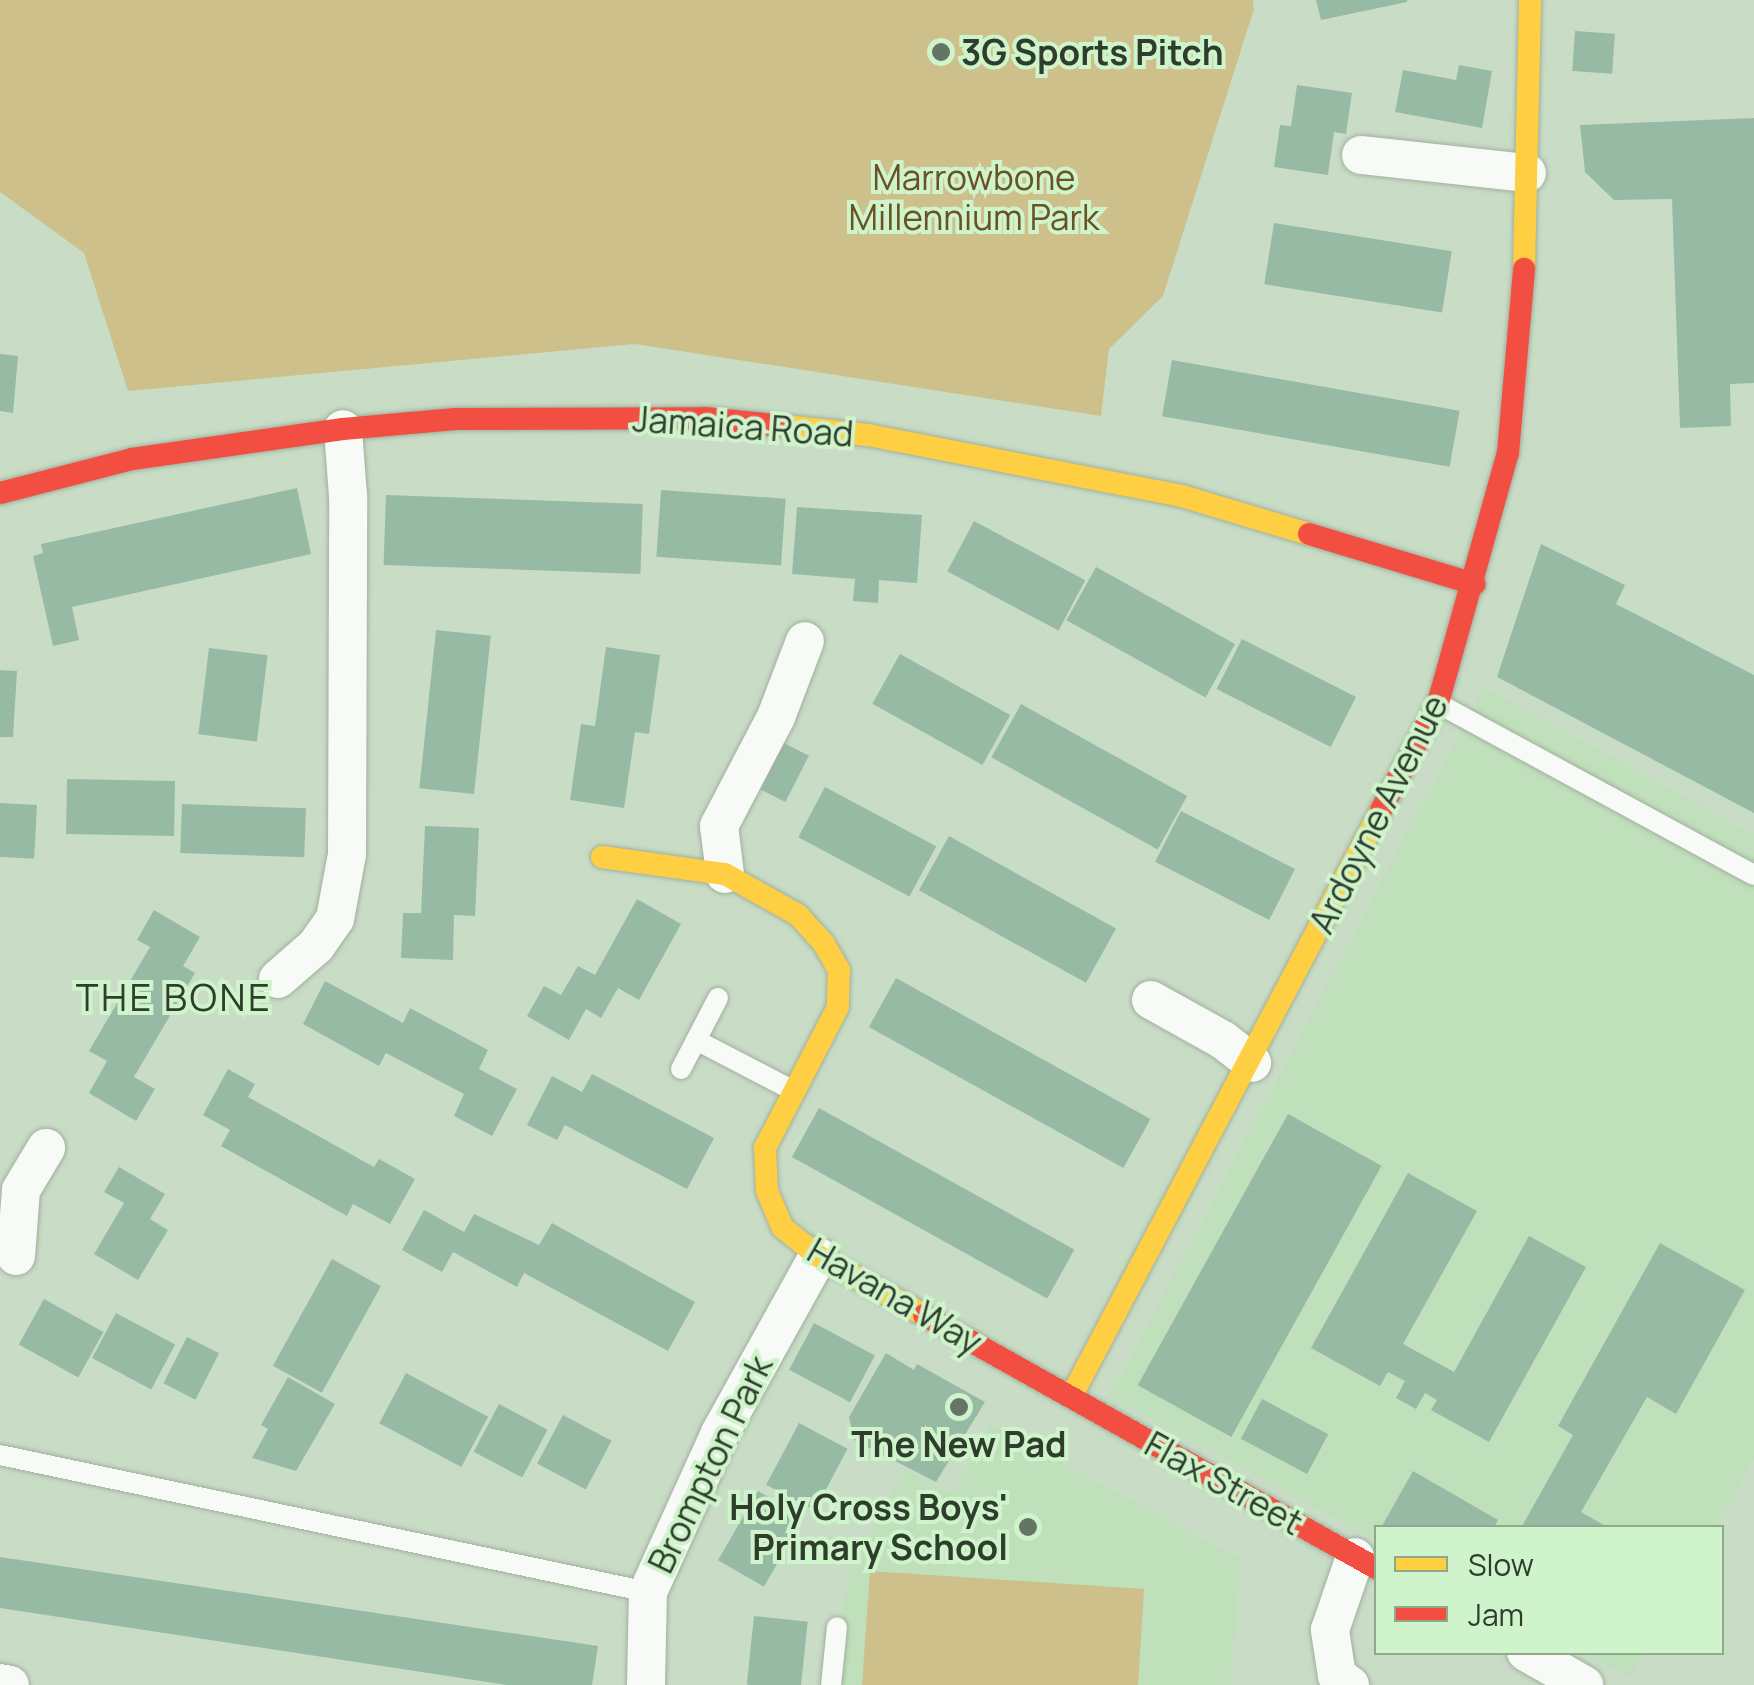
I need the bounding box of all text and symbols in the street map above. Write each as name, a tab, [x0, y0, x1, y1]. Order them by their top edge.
place label: 3G Sports Pitch	[961, 31, 1224, 73]
marker: 3G Sports Pitch	[930, 41, 952, 63]
park label: Marrowbone Millennium Park	[849, 156, 1099, 238]
street label: Jamaica Road	[631, 397, 855, 455]
street label: Ardoyne Avenue	[1300, 688, 1456, 940]
district label: THE BONE	[76, 974, 272, 1020]
street label: Havana Way	[800, 1229, 990, 1363]
street label: Brompton Park	[639, 1349, 781, 1579]
marker: The New Pad	[948, 1396, 970, 1418]
place label: The New Pad	[851, 1423, 1067, 1465]
street label: Flax Street	[1138, 1423, 1310, 1543]
place label: Holy Cross Boys' Primary School	[729, 1486, 1008, 1568]
marker: Holy Cross Boys' Primary School	[1017, 1516, 1039, 1538]
legend	[1374, 1525, 1724, 1655]
text: Slow	[1468, 1544, 1534, 1585]
text: Jam	[1468, 1594, 1524, 1635]

